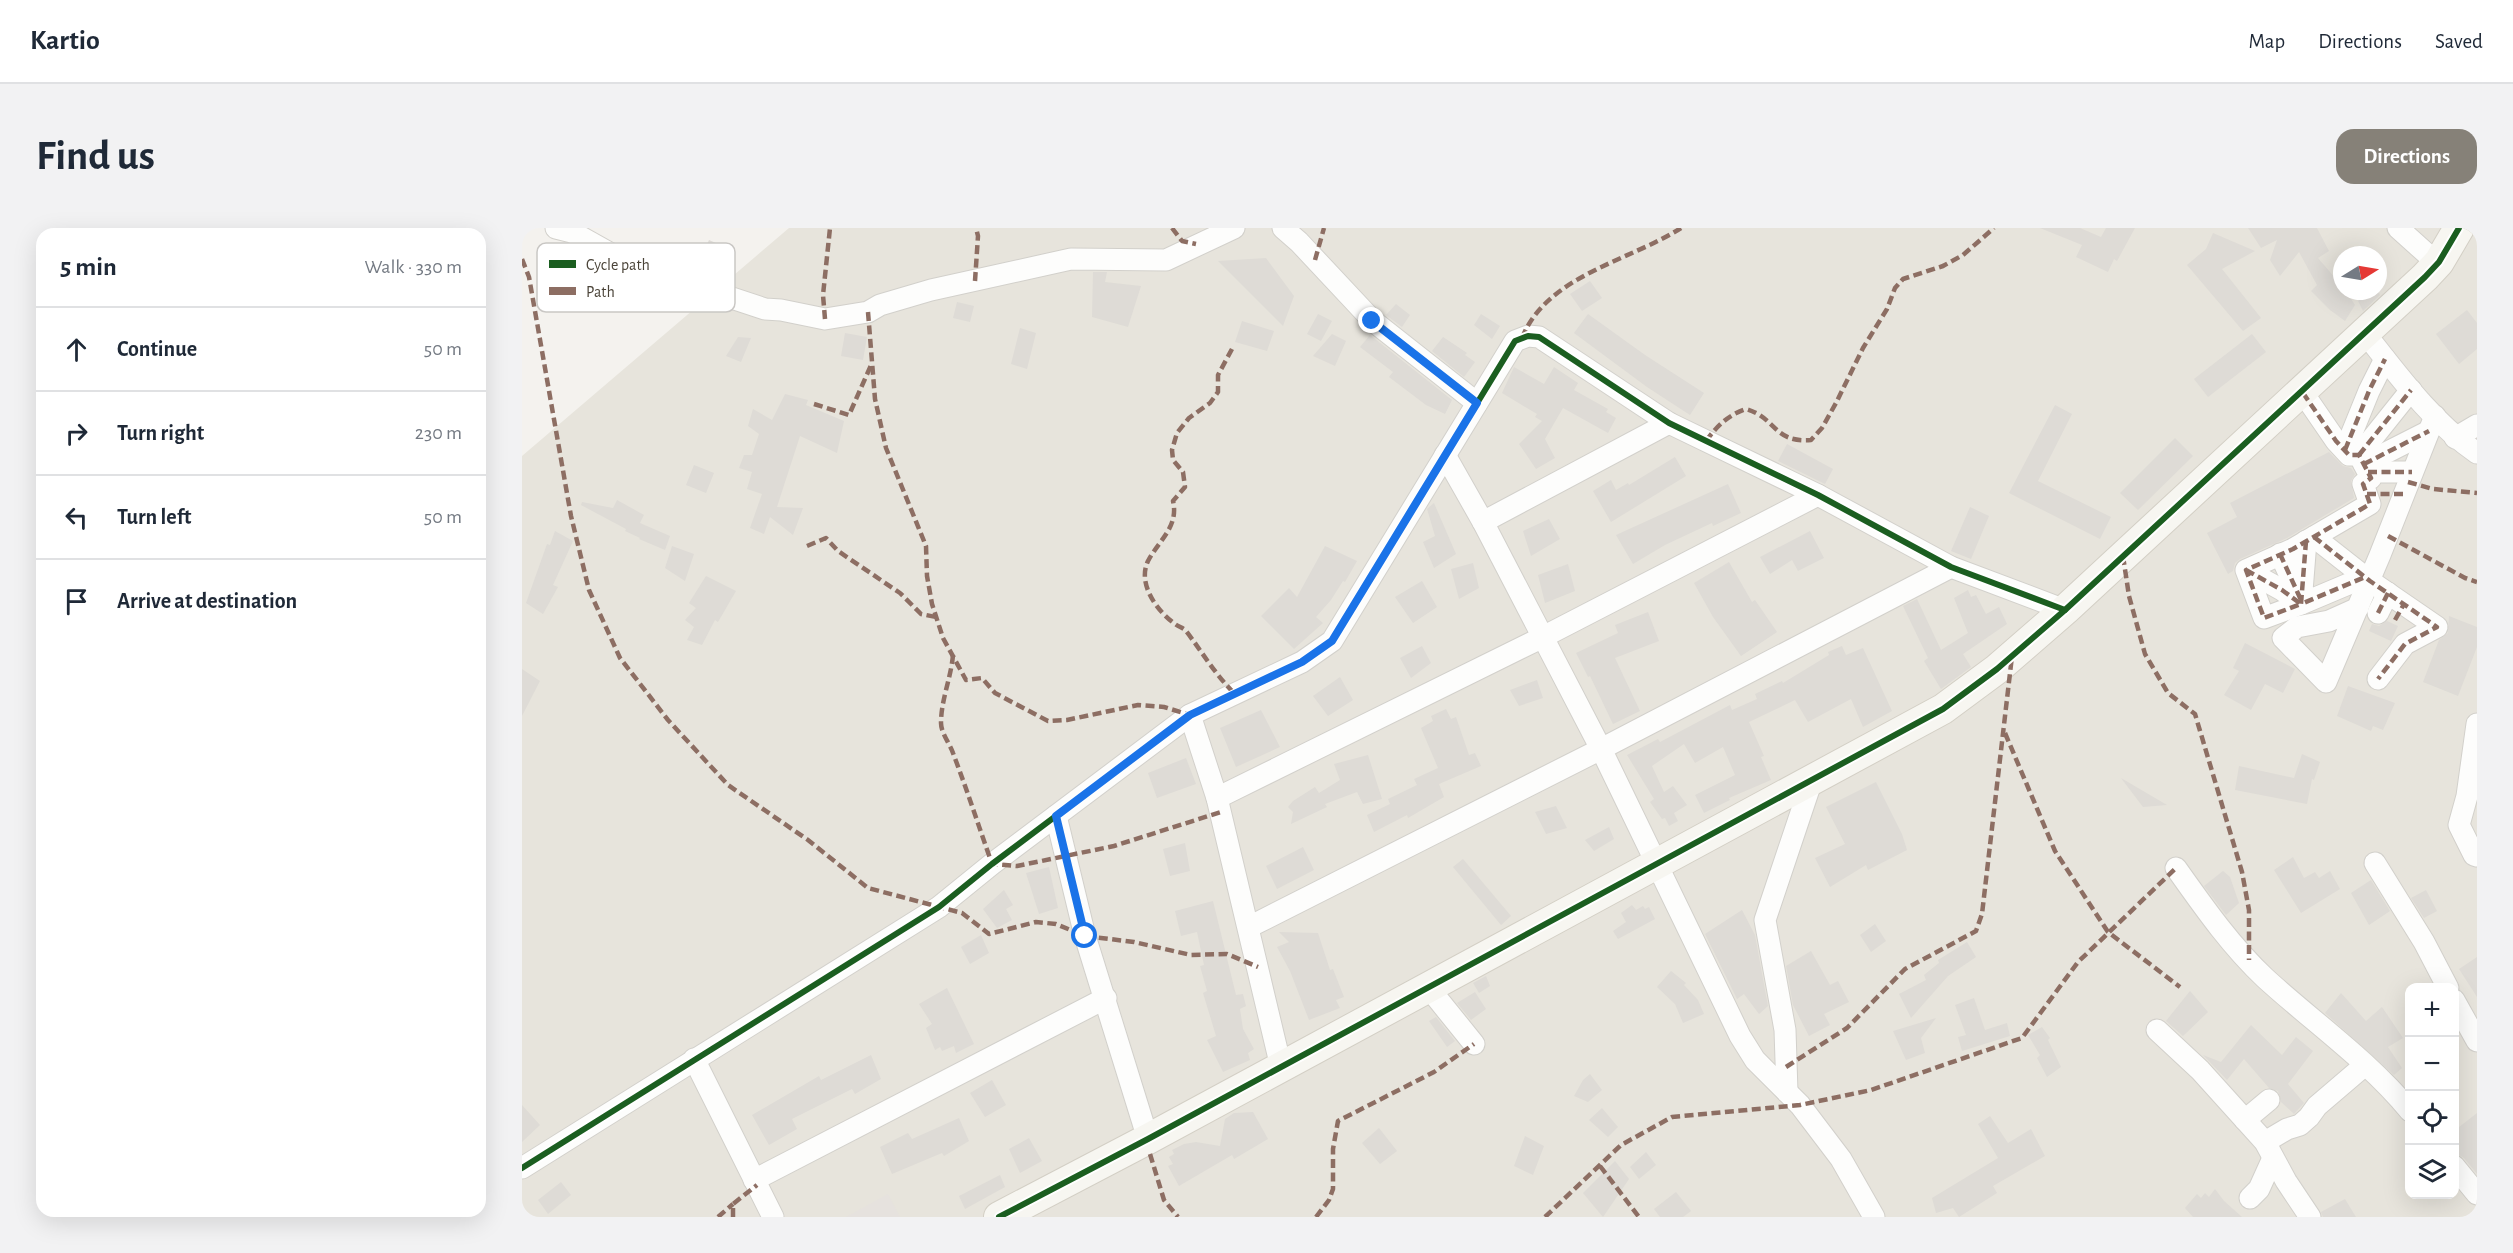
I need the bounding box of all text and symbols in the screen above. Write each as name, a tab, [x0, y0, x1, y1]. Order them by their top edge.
text: Kartio	[30, 27, 100, 55]
text: Map	[2249, 31, 2285, 52]
text: Directions	[2318, 31, 2402, 52]
text: Saved	[2435, 31, 2483, 52]
button: Directions	[2336, 129, 2477, 184]
text: Find us	[36, 135, 155, 177]
legend	[537, 243, 735, 312]
north arrow	[2333, 246, 2387, 300]
text: 5 min	[60, 254, 117, 280]
text: Walk · 330 m	[364, 257, 462, 277]
text: Cycle path	[586, 257, 650, 274]
text: Path	[586, 284, 615, 300]
route end	[1358, 307, 1384, 333]
icon: ahead	[60, 333, 93, 366]
text: Continue	[117, 338, 197, 360]
text: 50 m	[424, 339, 462, 359]
icon: right	[60, 417, 93, 450]
text: Turn right	[117, 422, 204, 444]
text: 230 m	[415, 423, 462, 443]
icon: left	[60, 501, 93, 534]
text: Turn left	[117, 506, 191, 528]
text: 50 m	[424, 507, 462, 527]
icon: arrive	[60, 585, 93, 618]
text: Arrive at destination	[117, 590, 297, 612]
route start	[1071, 922, 1097, 948]
map controls	[2405, 983, 2459, 1199]
button: +	[2405, 983, 2459, 1037]
button: −	[2405, 1037, 2459, 1091]
button: locate	[2405, 1091, 2459, 1145]
button: layers	[2405, 1145, 2459, 1199]

